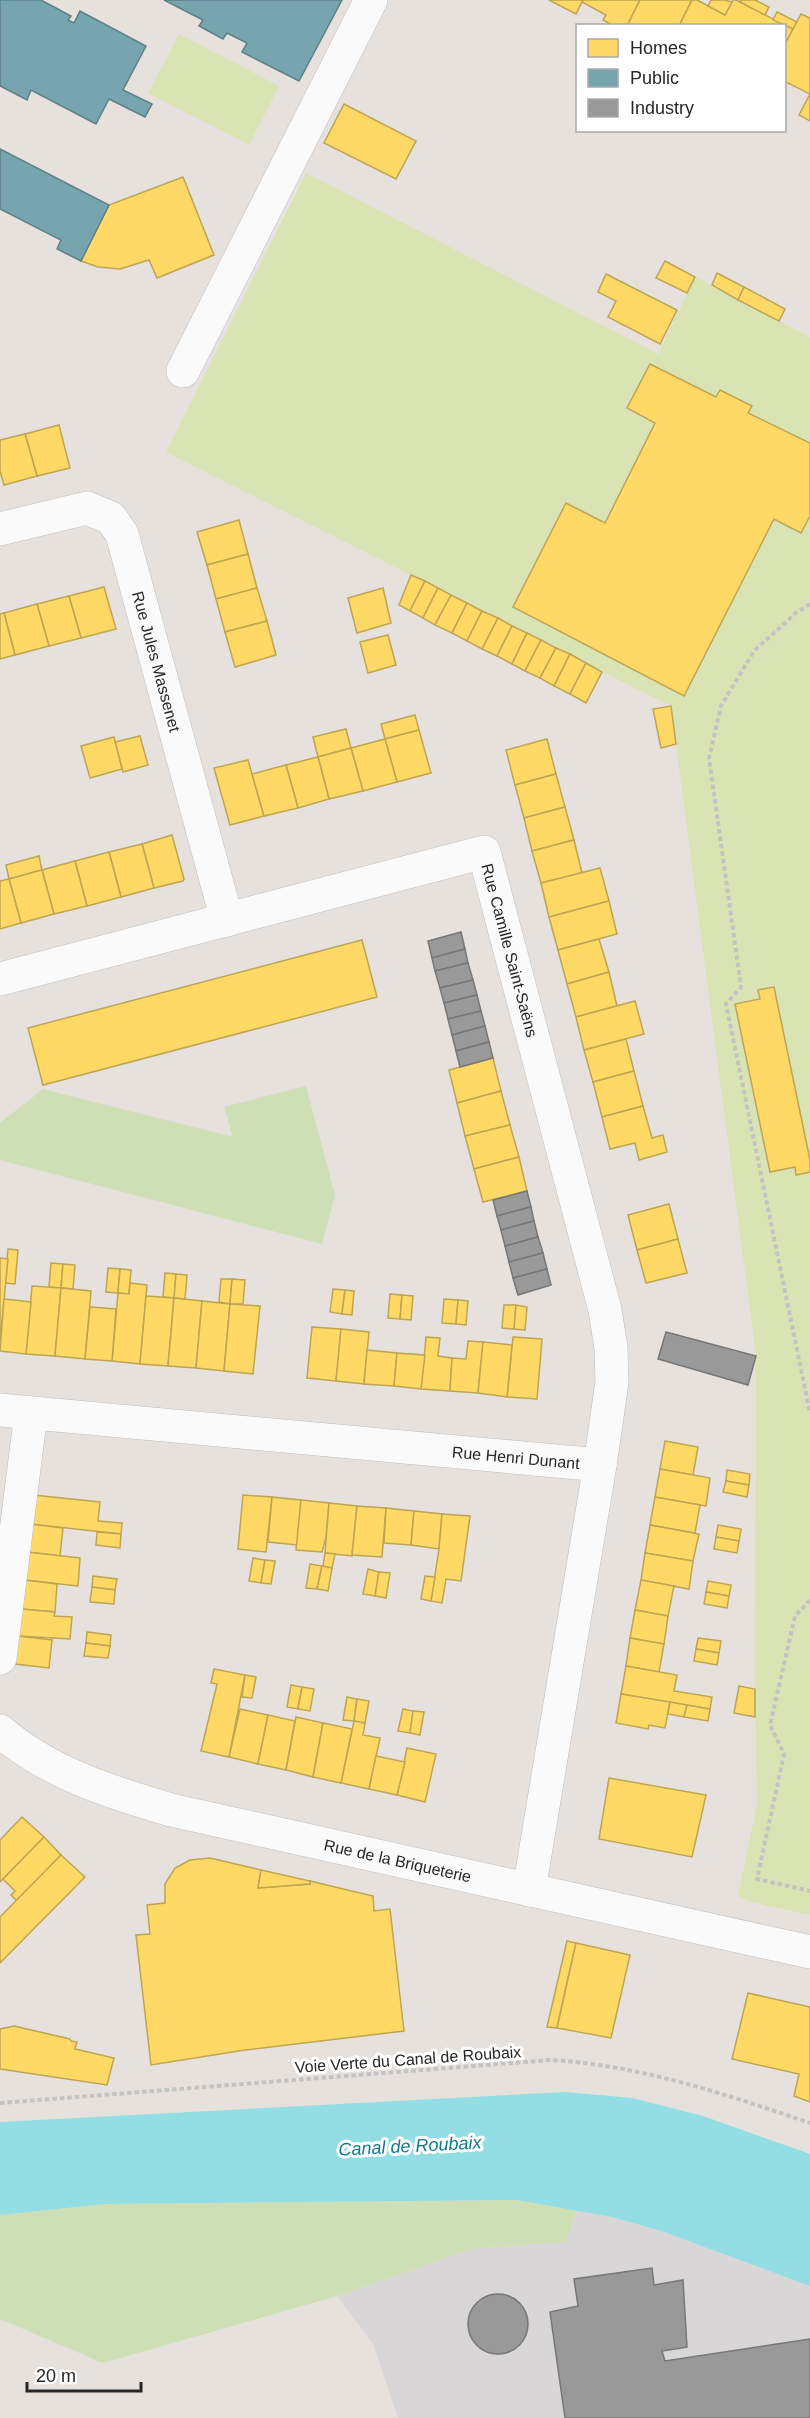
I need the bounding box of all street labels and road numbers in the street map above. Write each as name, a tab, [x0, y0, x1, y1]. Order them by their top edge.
street label: Rue Jules Massenet	[129, 589, 184, 734]
street label: Rue Camille Saint-Saëns	[478, 862, 541, 1039]
street label: Rue Henri Dunant	[451, 1443, 581, 1472]
street label: Rue de la Briqueterie	[322, 1836, 473, 1885]
street label: Voie Verte du Canal de Roubaix	[294, 2043, 522, 2076]

